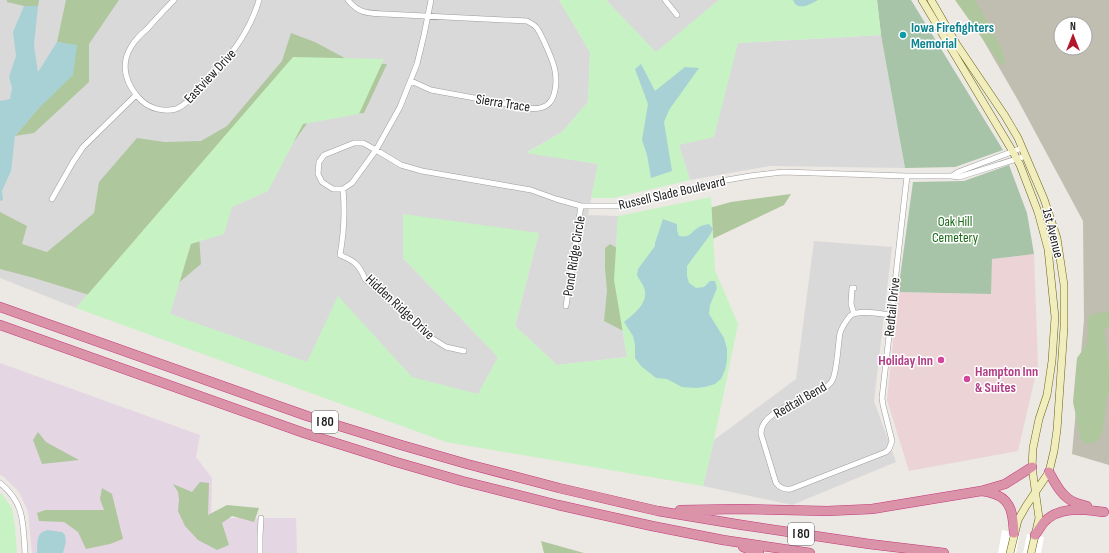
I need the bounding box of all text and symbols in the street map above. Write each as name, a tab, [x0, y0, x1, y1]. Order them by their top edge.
north arrow	[1053, 16, 1093, 56]
place label: Iowa Firefighters Memorial	[911, 19, 994, 52]
text: N	[1070, 20, 1076, 33]
marker: Iowa Firefighters Memorial	[898, 30, 908, 40]
street label: Eastview Drive	[180, 45, 240, 107]
street label: Sierra Trace	[475, 90, 531, 116]
street label: Russell Slade Boulevard	[617, 172, 727, 214]
street label: 1st Avenue	[1039, 206, 1067, 260]
park label: Oak Hill Cemetery	[932, 213, 979, 246]
street label: Pond Ridge Circle	[559, 215, 589, 297]
street label: Hidden Ridge Drive	[362, 271, 438, 343]
street label: Redtail Drive	[880, 277, 904, 337]
place label: Holiday Inn	[878, 352, 933, 369]
marker: Holiday Inn	[936, 355, 946, 365]
place label: Hampton Inn & Suites	[975, 363, 1038, 396]
marker: Hampton Inn & Suites	[962, 374, 972, 384]
street label: Redtail Bend	[770, 378, 830, 422]
road number: I 80	[312, 411, 338, 433]
road number: I 80	[788, 523, 814, 545]

